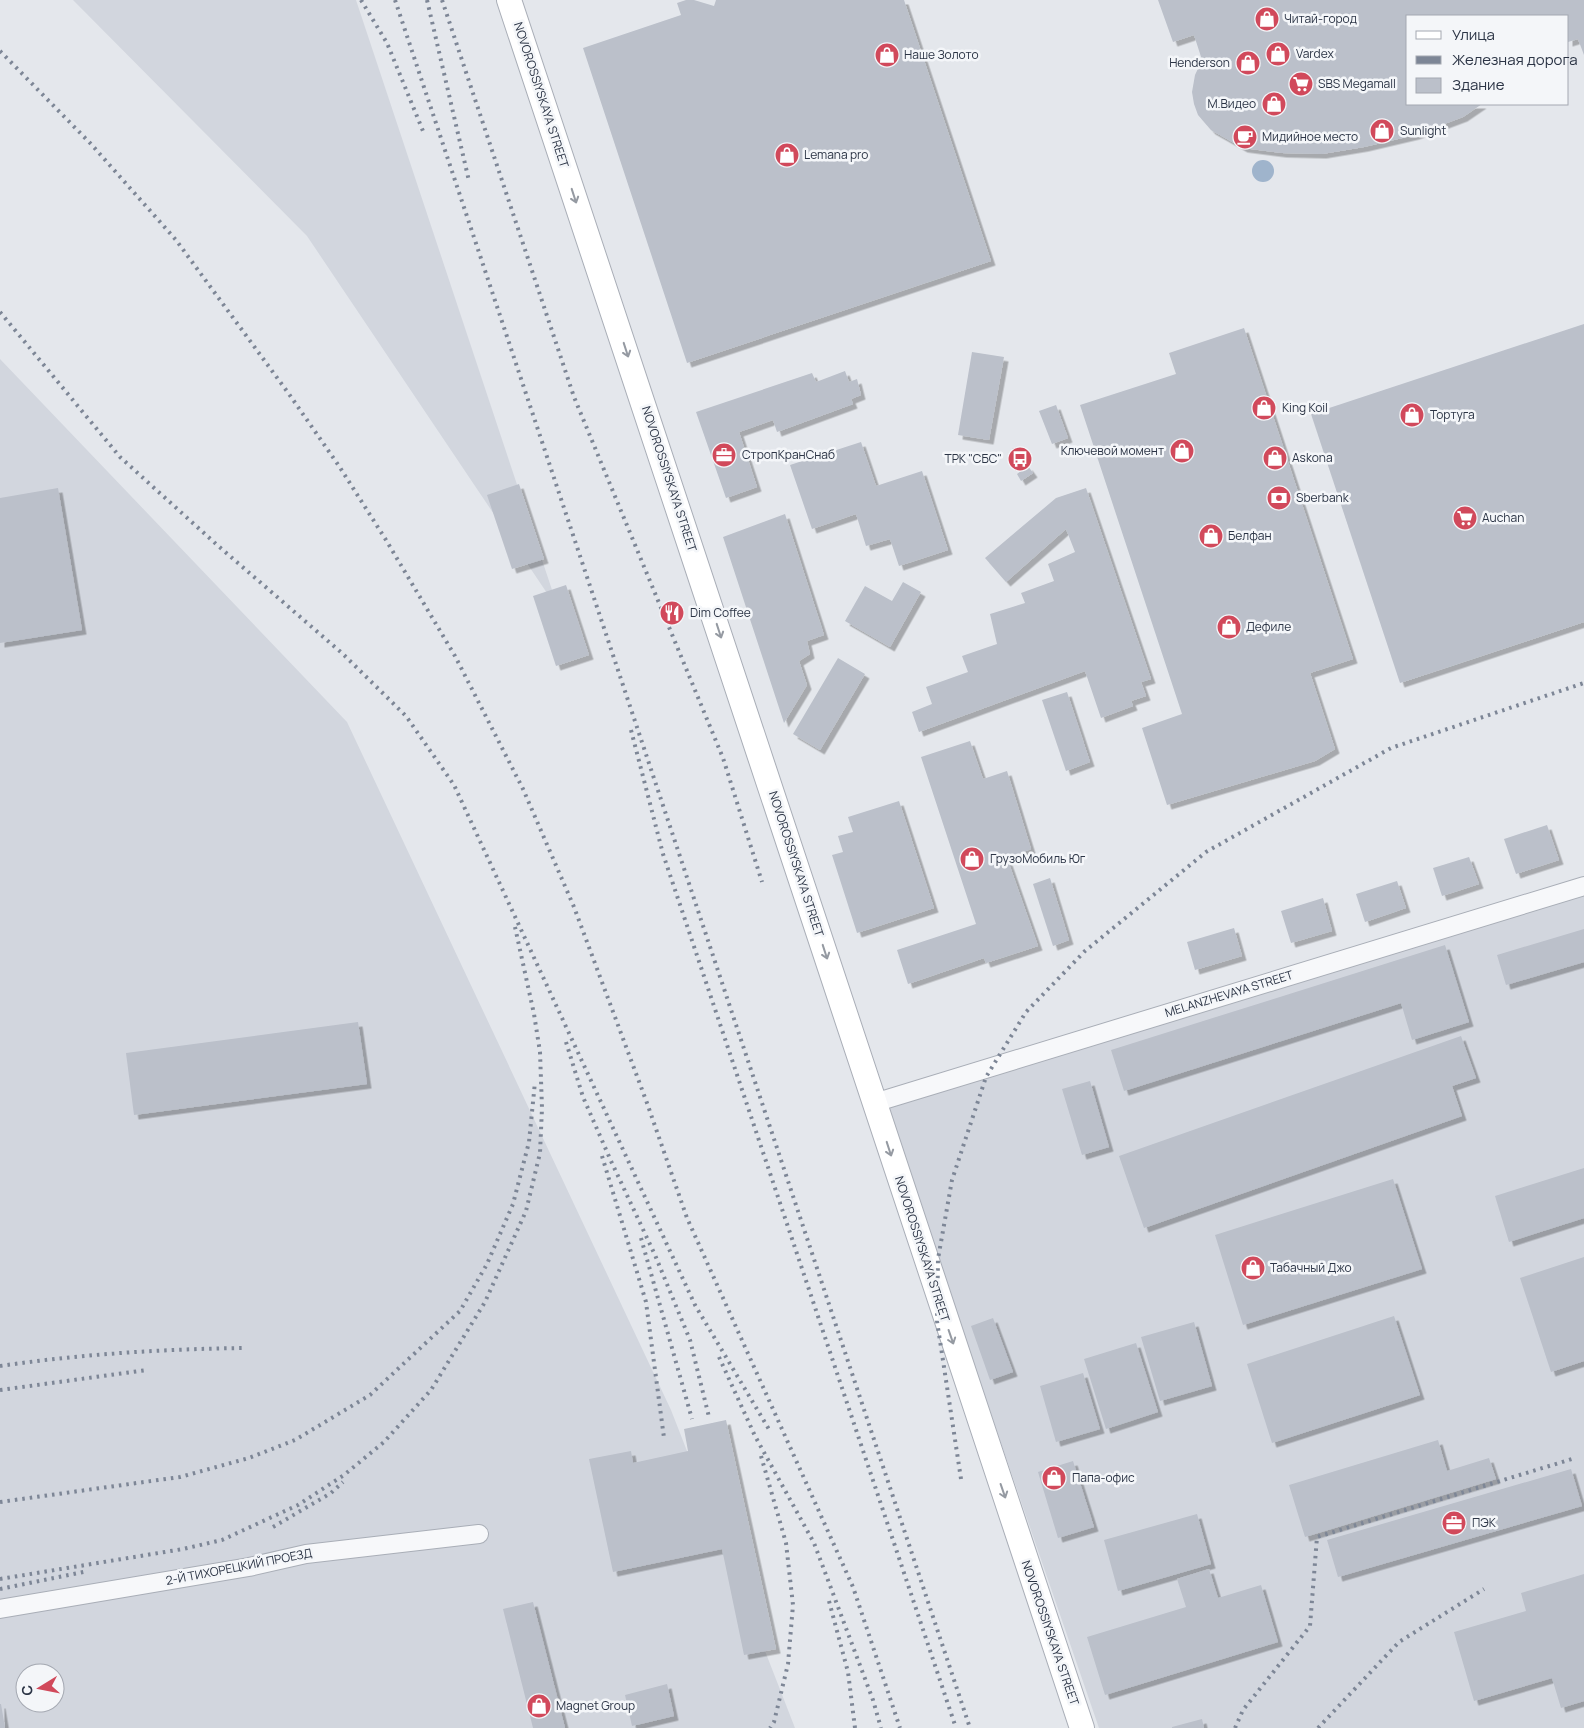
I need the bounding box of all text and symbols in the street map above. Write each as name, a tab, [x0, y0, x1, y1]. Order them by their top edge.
shop icon: Читай-город	[1254, 6, 1280, 32]
place label: Читай-город	[1284, 10, 1357, 27]
legend	[1406, 15, 1569, 105]
street label: NOVOROSSIYSKAYA STREET	[510, 20, 573, 171]
text: Улица	[1452, 24, 1495, 45]
shop icon: Vardex	[1265, 41, 1291, 67]
shop icon: Наше Золото	[874, 42, 900, 68]
place label: Vardex	[1296, 45, 1334, 62]
place label: Наше Золото	[904, 46, 979, 63]
text: Железная дорога	[1452, 49, 1577, 70]
shop icon: Henderson	[1235, 50, 1261, 76]
place label: Henderson	[1169, 54, 1230, 71]
supermarket icon: SBS Megamall	[1288, 71, 1314, 97]
text: Здание	[1452, 74, 1505, 95]
place label: SBS Megamall	[1318, 75, 1396, 92]
shop icon: М.Видео	[1261, 91, 1287, 117]
place label: М.Видео	[1207, 95, 1256, 112]
shop icon: Sunlight	[1369, 118, 1395, 144]
place label: Sunlight	[1400, 122, 1446, 139]
cafe icon: Мидийное место	[1232, 124, 1258, 150]
place label: Мидийное место	[1262, 128, 1358, 145]
shop icon: Lemana pro	[774, 142, 800, 168]
place label: Lemana pro	[804, 146, 868, 163]
one-way arrow	[570, 187, 580, 203]
one-way arrow	[622, 342, 631, 357]
shop icon: King Koil	[1251, 395, 1277, 421]
place label: King Koil	[1282, 399, 1328, 416]
shop icon: Тортуга	[1399, 402, 1425, 428]
street label: NOVOROSSIYSKAYA STREET	[638, 404, 701, 555]
place label: Тортуга	[1430, 406, 1475, 423]
shop icon: Ключевой момент	[1169, 438, 1195, 464]
office icon: СтропКранСнаб	[711, 442, 737, 468]
place label: Ключевой момент	[1061, 442, 1164, 459]
shop icon: Askona	[1262, 445, 1288, 471]
place label: СтропКранСнаб	[742, 446, 835, 463]
bus stop icon: ТРК "СБС"	[1007, 446, 1033, 472]
place label: Askona	[1292, 449, 1333, 466]
place label: ТРК "СБС"	[944, 450, 1002, 467]
bank icon: Sberbank	[1266, 485, 1292, 511]
place label: Sberbank	[1296, 489, 1350, 506]
supermarket icon: Auchan	[1452, 505, 1478, 531]
place label: Auchan	[1482, 509, 1524, 526]
shop icon: Белфан	[1198, 523, 1224, 549]
place label: Белфан	[1228, 527, 1272, 544]
restaurant icon: Dim Coffee	[659, 600, 685, 626]
place label: Dim Coffee	[690, 604, 751, 621]
shop icon: Дефиле	[1216, 614, 1242, 640]
place label: Дефиле	[1246, 618, 1291, 635]
one-way arrow	[715, 623, 724, 639]
street label: NOVOROSSIYSKAYA STREET	[765, 789, 828, 940]
shop icon: ГрузоМобиль Юг	[959, 846, 985, 872]
place label: ГрузоМобиль Юг	[990, 850, 1086, 867]
one-way arrow	[820, 944, 830, 960]
street label: MELANZHEVAYA STREET	[1163, 966, 1296, 1021]
one-way arrow	[885, 1141, 894, 1156]
street label: NOVOROSSIYSKAYA STREET	[891, 1174, 954, 1325]
shop icon: Табачный Джо	[1240, 1255, 1266, 1281]
place label: Табачный Джо	[1270, 1259, 1352, 1276]
one-way arrow	[946, 1328, 956, 1344]
shop icon: Папа-офис	[1041, 1465, 1067, 1491]
place label: Папа-офис	[1072, 1469, 1135, 1486]
one-way arrow	[998, 1482, 1008, 1498]
office icon: ПЭК	[1441, 1510, 1467, 1536]
place label: ПЭК	[1472, 1514, 1497, 1531]
street label: 2-Й ТИХОРЕЦКИЙ ПРОЕЗД	[164, 1544, 314, 1589]
street label: NOVOROSSIYSKAYA STREET	[1018, 1558, 1084, 1708]
north arrow	[15, 1663, 65, 1713]
text: С	[16, 1684, 37, 1697]
shop icon: Magnet Group	[526, 1693, 552, 1719]
place label: Magnet Group	[556, 1697, 635, 1714]

